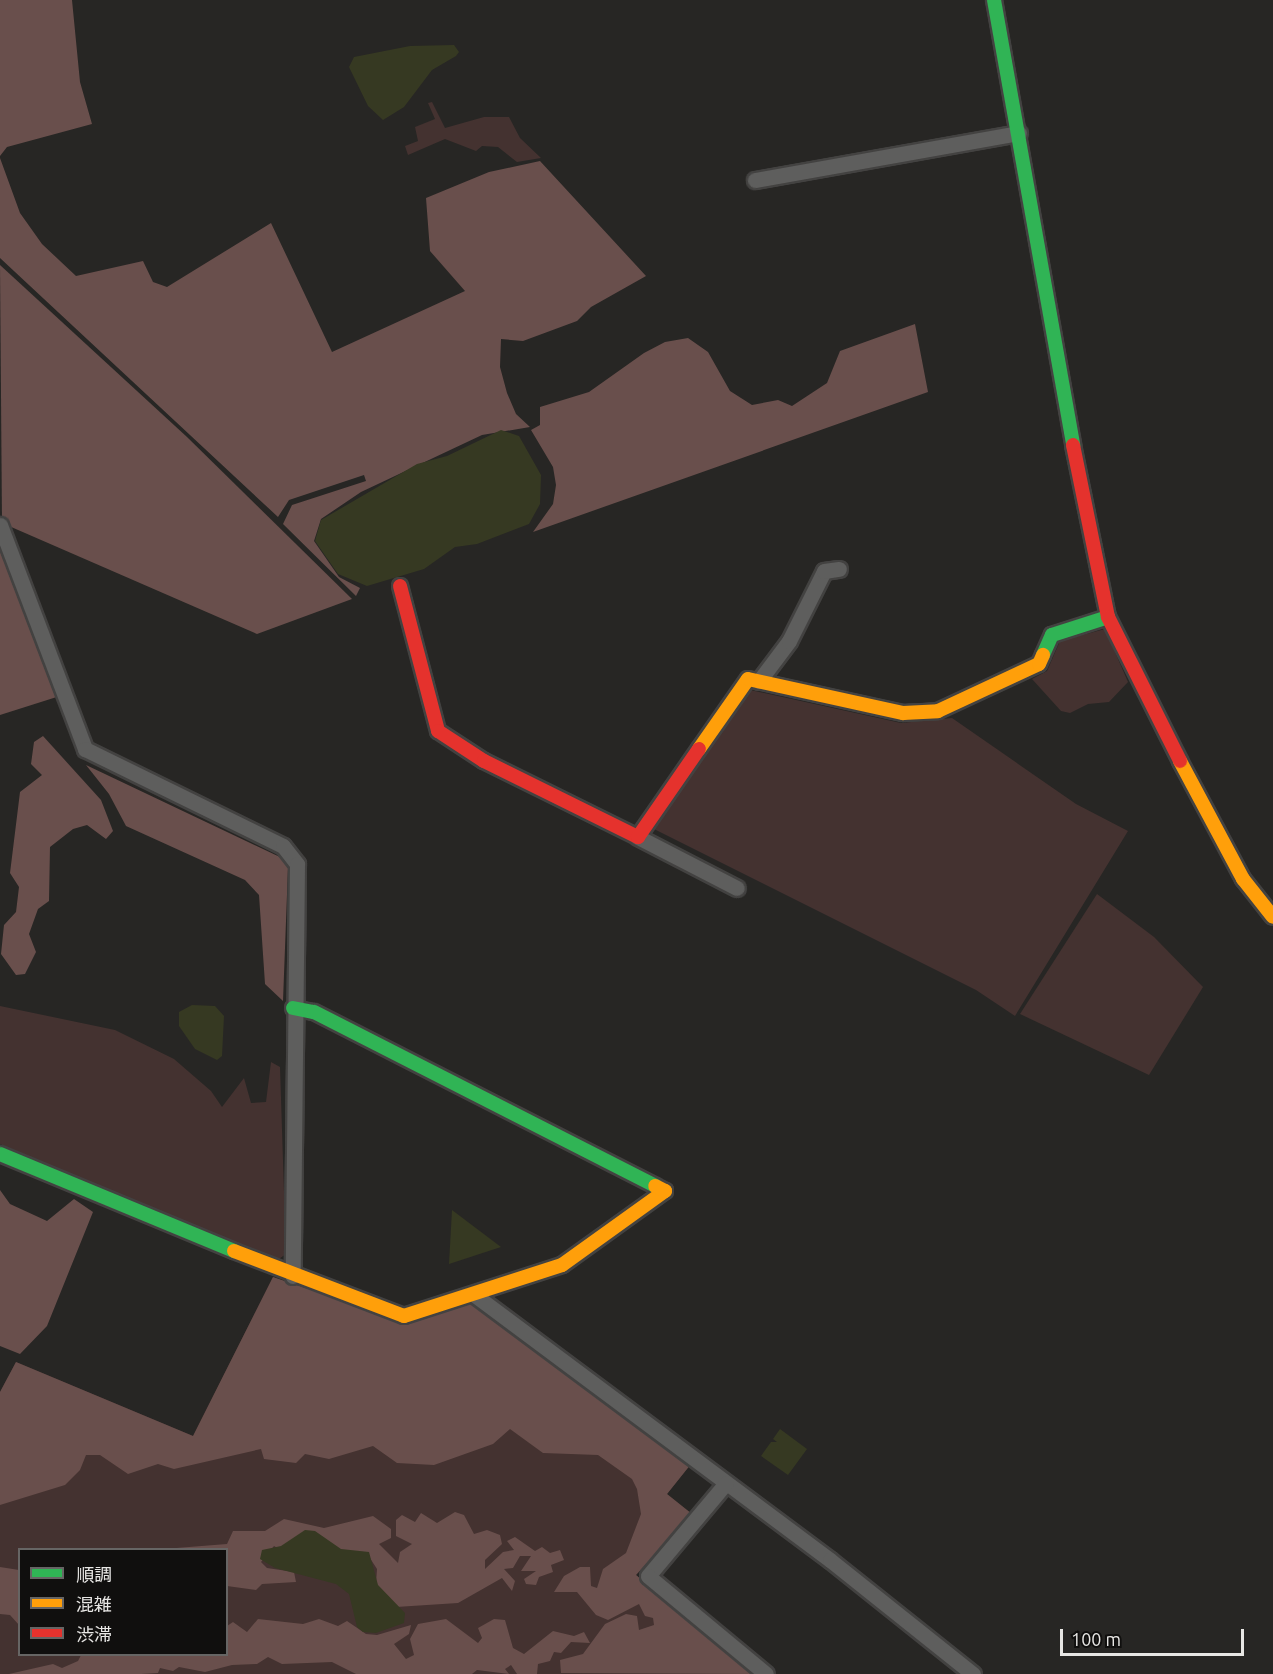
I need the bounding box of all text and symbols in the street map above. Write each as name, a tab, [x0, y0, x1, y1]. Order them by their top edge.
legend	[18, 1548, 228, 1656]
text: 順調	[76, 1564, 112, 1584]
text: 混雑	[76, 1594, 112, 1614]
scale bar	[1063, 1617, 1248, 1655]
text: 渋滞	[76, 1624, 112, 1644]
text: 100 m	[1071, 1629, 1121, 1649]

